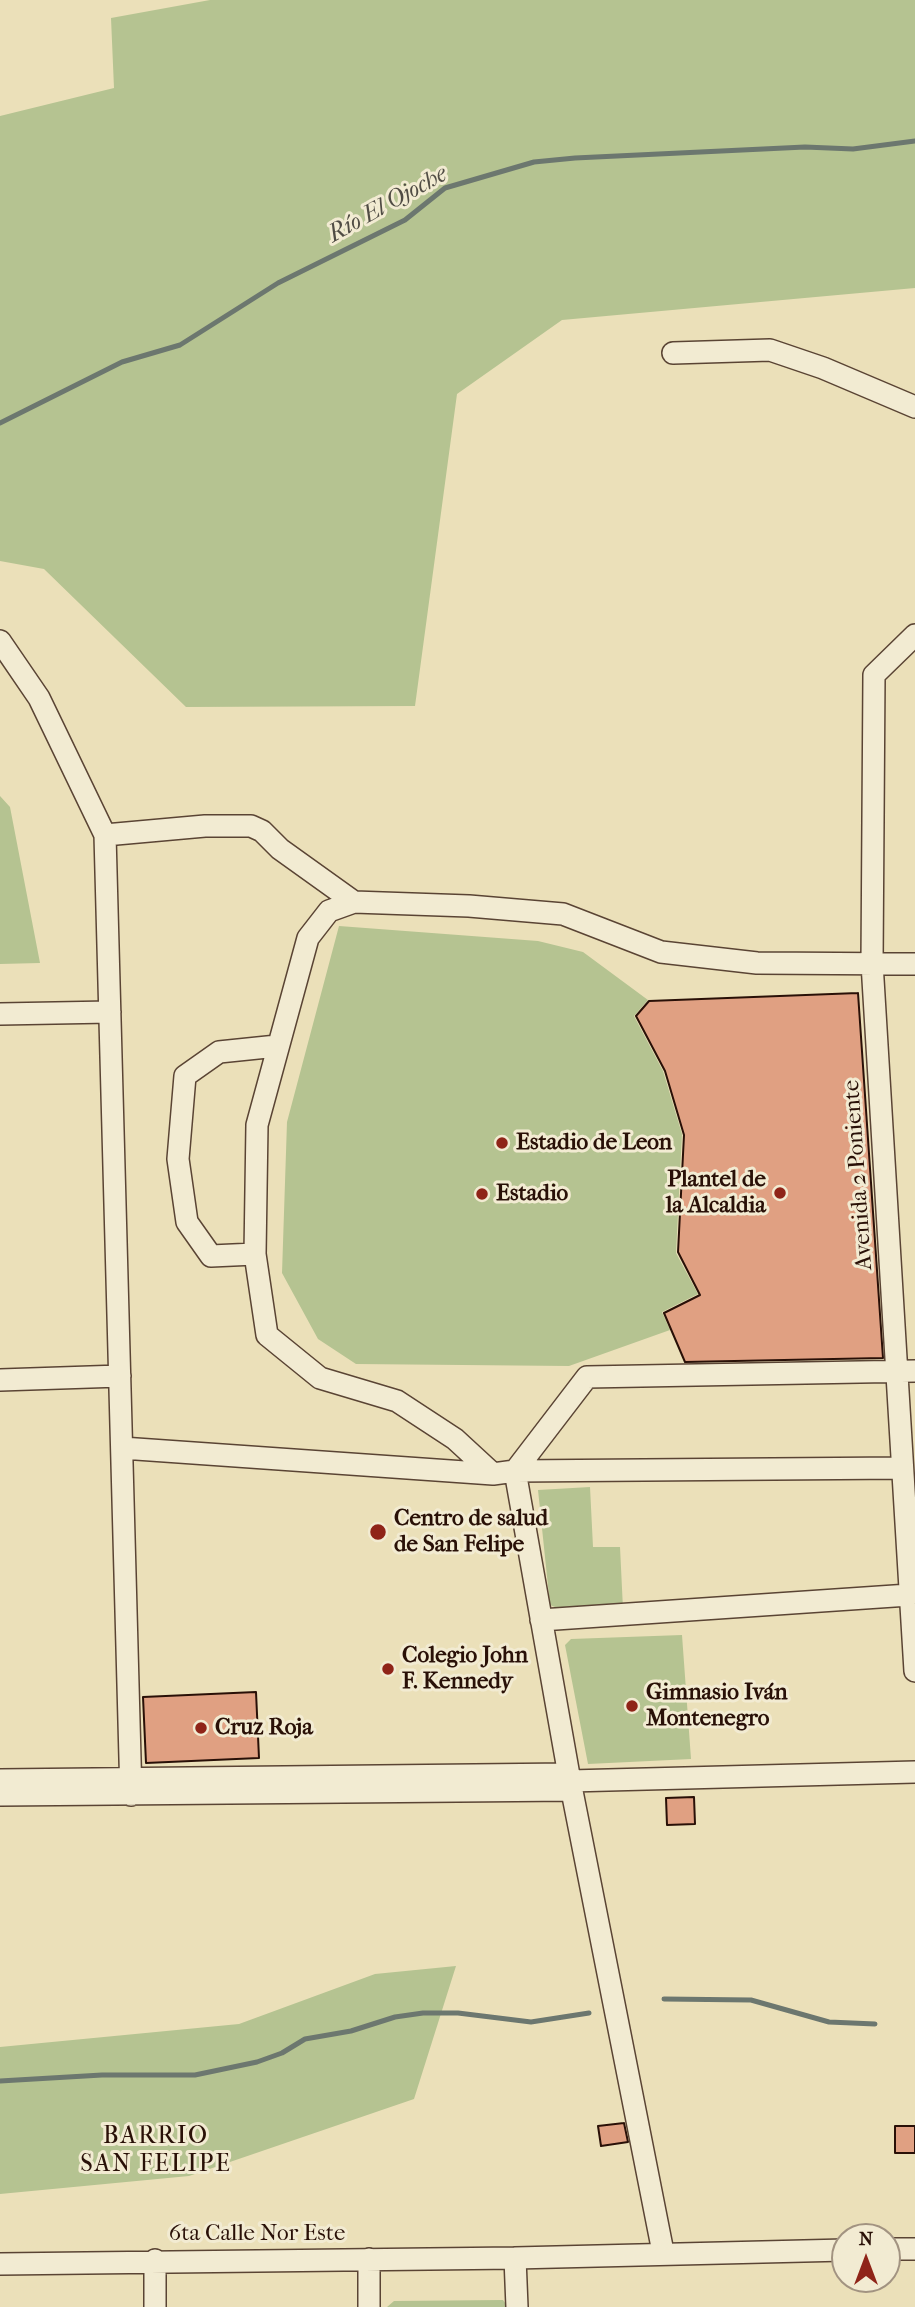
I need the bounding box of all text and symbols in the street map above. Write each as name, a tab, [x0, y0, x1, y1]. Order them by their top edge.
water label: Río El Ojoche	[323, 160, 453, 250]
street label: Avenida 2 Poniente	[839, 1079, 879, 1271]
place label: Estadio de Leon	[516, 1129, 672, 1157]
marker: Estadio de Leon	[494, 1135, 510, 1151]
place label: Plantel de la Alcaldia	[666, 1166, 766, 1220]
place label: Estadio	[496, 1180, 568, 1208]
marker: Plantel de la Alcaldia	[772, 1185, 788, 1201]
marker: Estadio	[474, 1186, 490, 1202]
place label: Centro de salud de San Felipe	[394, 1505, 548, 1559]
marker: Centro de salud de San Felipe	[368, 1522, 388, 1542]
place label: Colegio John F. Kennedy	[402, 1642, 528, 1696]
marker: Colegio John F. Kennedy	[380, 1661, 396, 1677]
place label: Gimnasio Iván Montenegro	[646, 1679, 788, 1733]
marker: Gimnasio Iván Montenegro	[624, 1698, 640, 1714]
place label: Cruz Roja	[215, 1714, 313, 1742]
marker: Cruz Roja	[193, 1720, 209, 1736]
district label: BARRIO SAN FELIPE	[81, 2123, 231, 2179]
street label: 6ta Calle Nor Este	[169, 2220, 345, 2248]
north arrow	[831, 2223, 901, 2293]
text: N	[859, 2228, 873, 2250]

